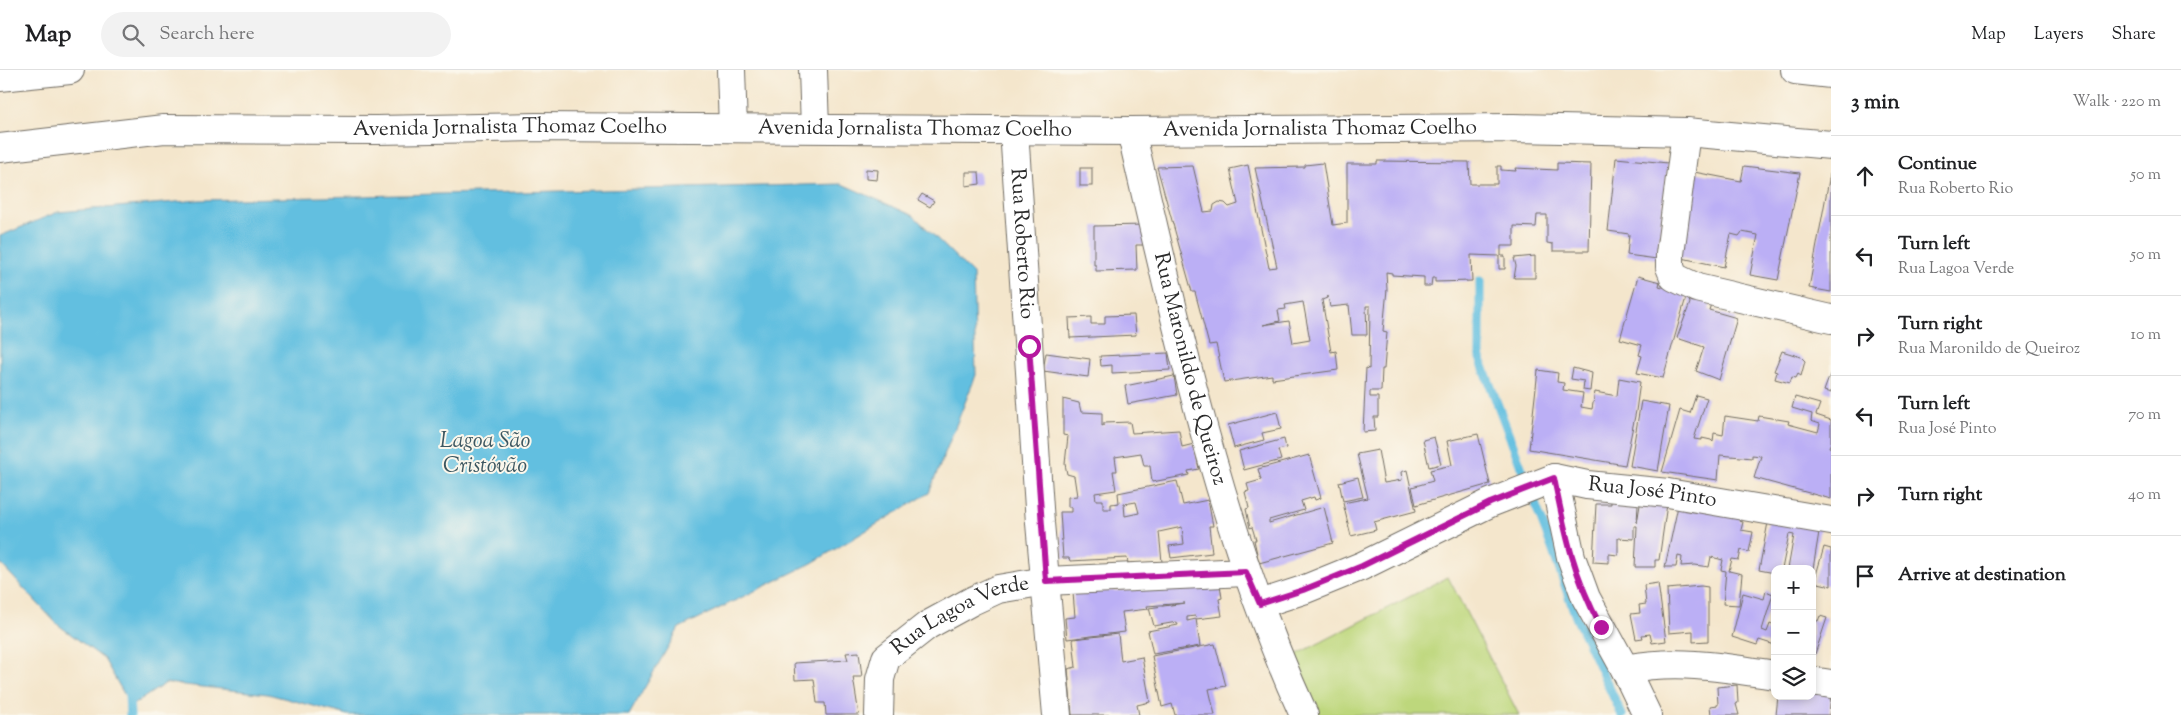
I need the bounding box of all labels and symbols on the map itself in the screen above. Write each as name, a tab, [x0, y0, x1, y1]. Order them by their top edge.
street label: Avenida Jornalista Thomaz Coelho	[353, 112, 667, 145]
street label: Avenida Jornalista Thomaz Coelho	[758, 113, 1072, 146]
street label: Avenida Jornalista Thomaz Coelho	[1163, 113, 1477, 146]
street label: Rua Roberto Rio	[1002, 167, 1041, 320]
street label: Rua Maronildo de Queiroz	[1145, 250, 1234, 489]
route start	[1018, 335, 1041, 358]
water label: Lagoa São Cristóvão	[440, 426, 531, 483]
street label: Rua José Pinto	[1587, 470, 1719, 516]
street label: Rua Lagoa Verde	[885, 569, 1031, 663]
route end	[1590, 616, 1613, 639]

